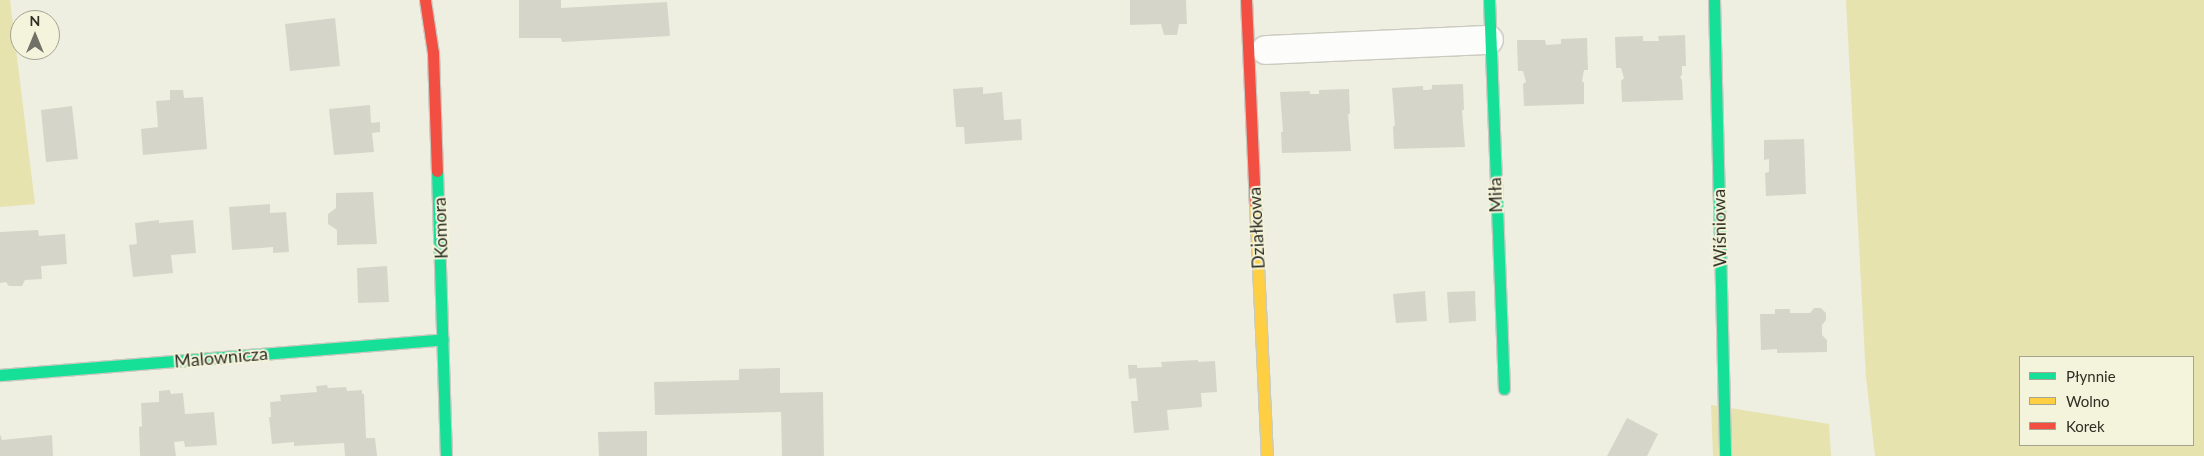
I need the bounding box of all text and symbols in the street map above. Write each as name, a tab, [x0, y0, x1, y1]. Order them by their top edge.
north arrow	[10, 10, 60, 60]
text: N	[30, 12, 40, 29]
street label: Miła	[1484, 177, 1506, 213]
street label: Działkowa	[1243, 186, 1269, 270]
street label: Wiśniowa	[1708, 189, 1730, 267]
street label: Komora	[428, 197, 452, 259]
street label: Malownicza	[173, 342, 269, 372]
legend	[2019, 356, 2194, 446]
text: Płynnie	[2066, 367, 2116, 385]
text: Wolno	[2066, 392, 2110, 410]
text: Korek	[2066, 417, 2105, 435]

